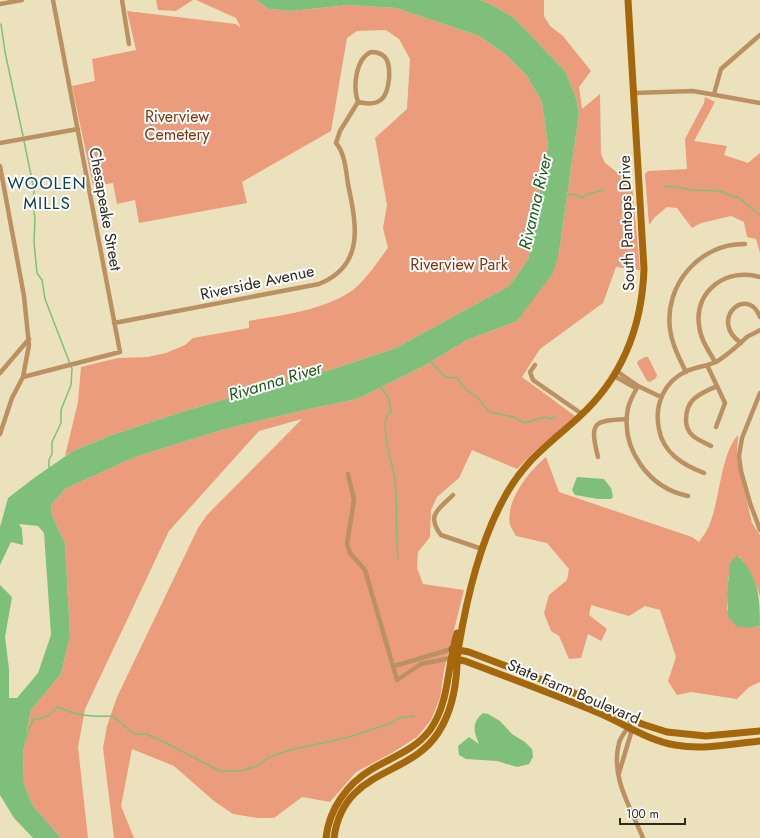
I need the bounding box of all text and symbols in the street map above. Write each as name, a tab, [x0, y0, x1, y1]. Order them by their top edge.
park label: Riverview Cemetery	[144, 105, 210, 146]
street label: Chesapeake Street	[83, 146, 128, 273]
water label: Rivanna River	[512, 151, 558, 252]
street label: South Pantops Drive	[613, 155, 640, 291]
district label: WOOLEN MILLS	[7, 171, 87, 215]
park label: Riverview Park	[410, 253, 509, 276]
street label: Riverside Avenue	[198, 259, 316, 306]
water label: Rivanna River	[225, 355, 326, 407]
street label: State Farm Boulevard	[504, 653, 644, 730]
scale bar	[620, 800, 685, 826]
text: 100 m	[626, 805, 659, 823]

